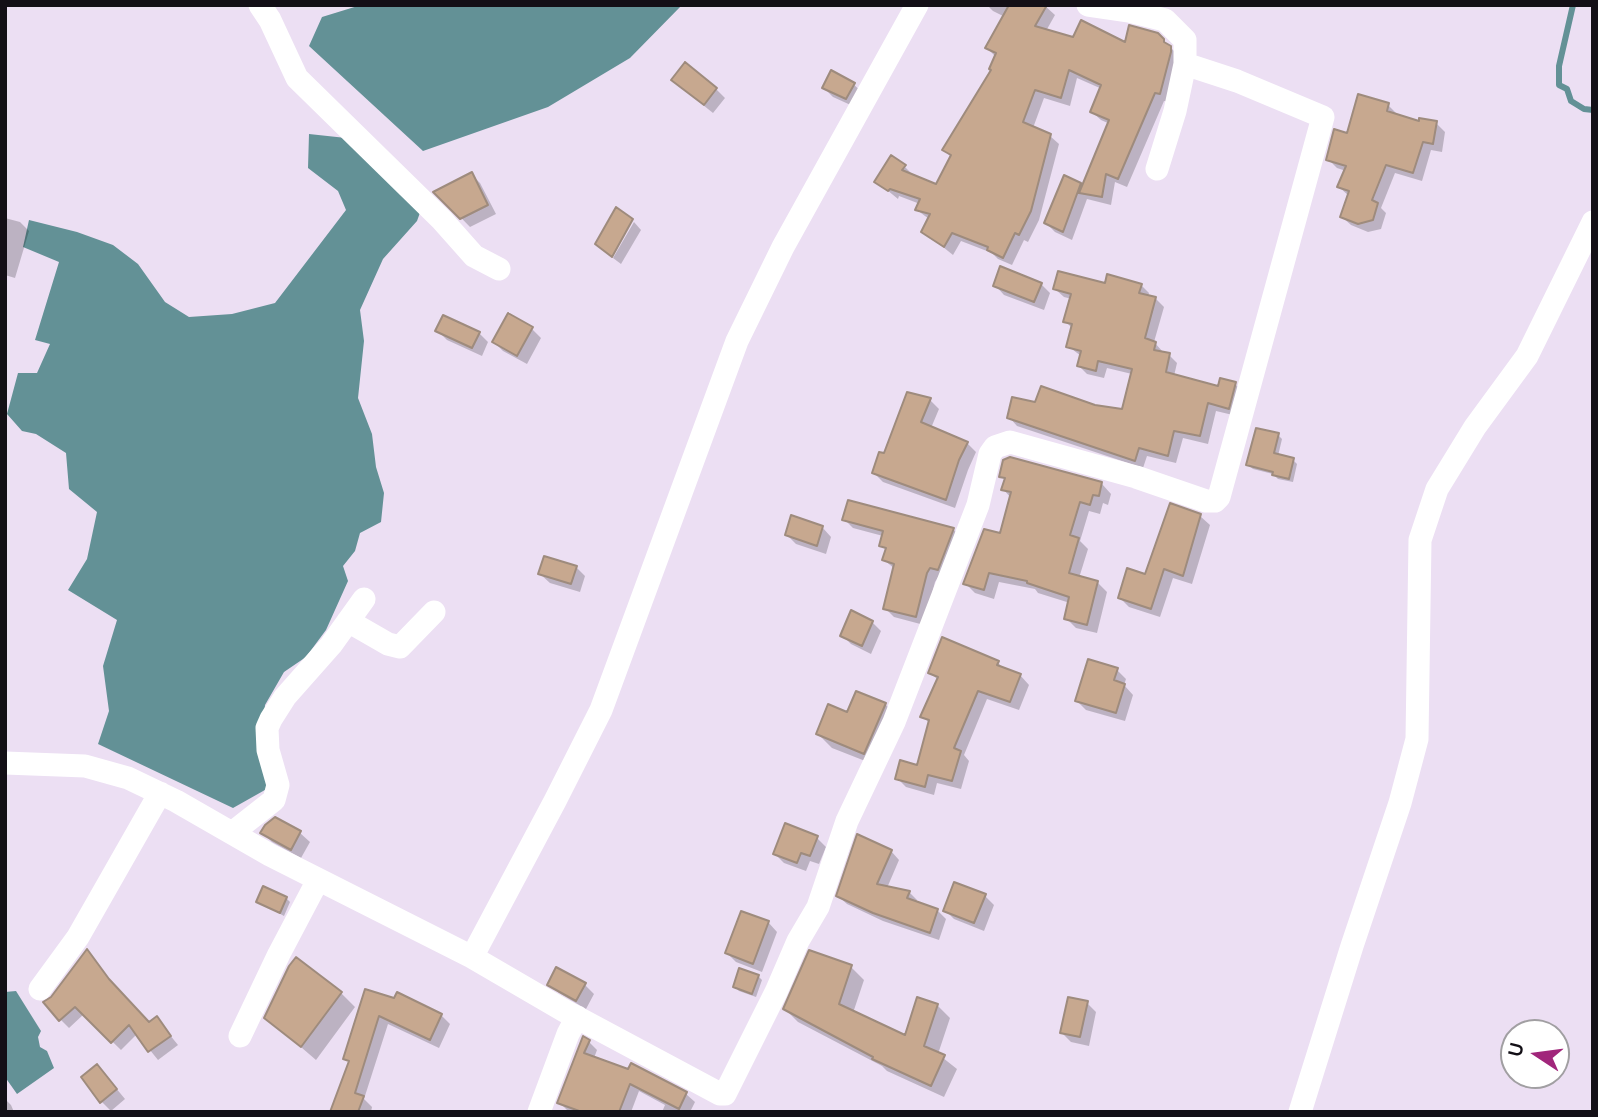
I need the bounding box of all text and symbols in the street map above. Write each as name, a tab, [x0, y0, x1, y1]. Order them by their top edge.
north arrow	[1500, 1019, 1570, 1089]
text: U	[1503, 1040, 1529, 1059]

